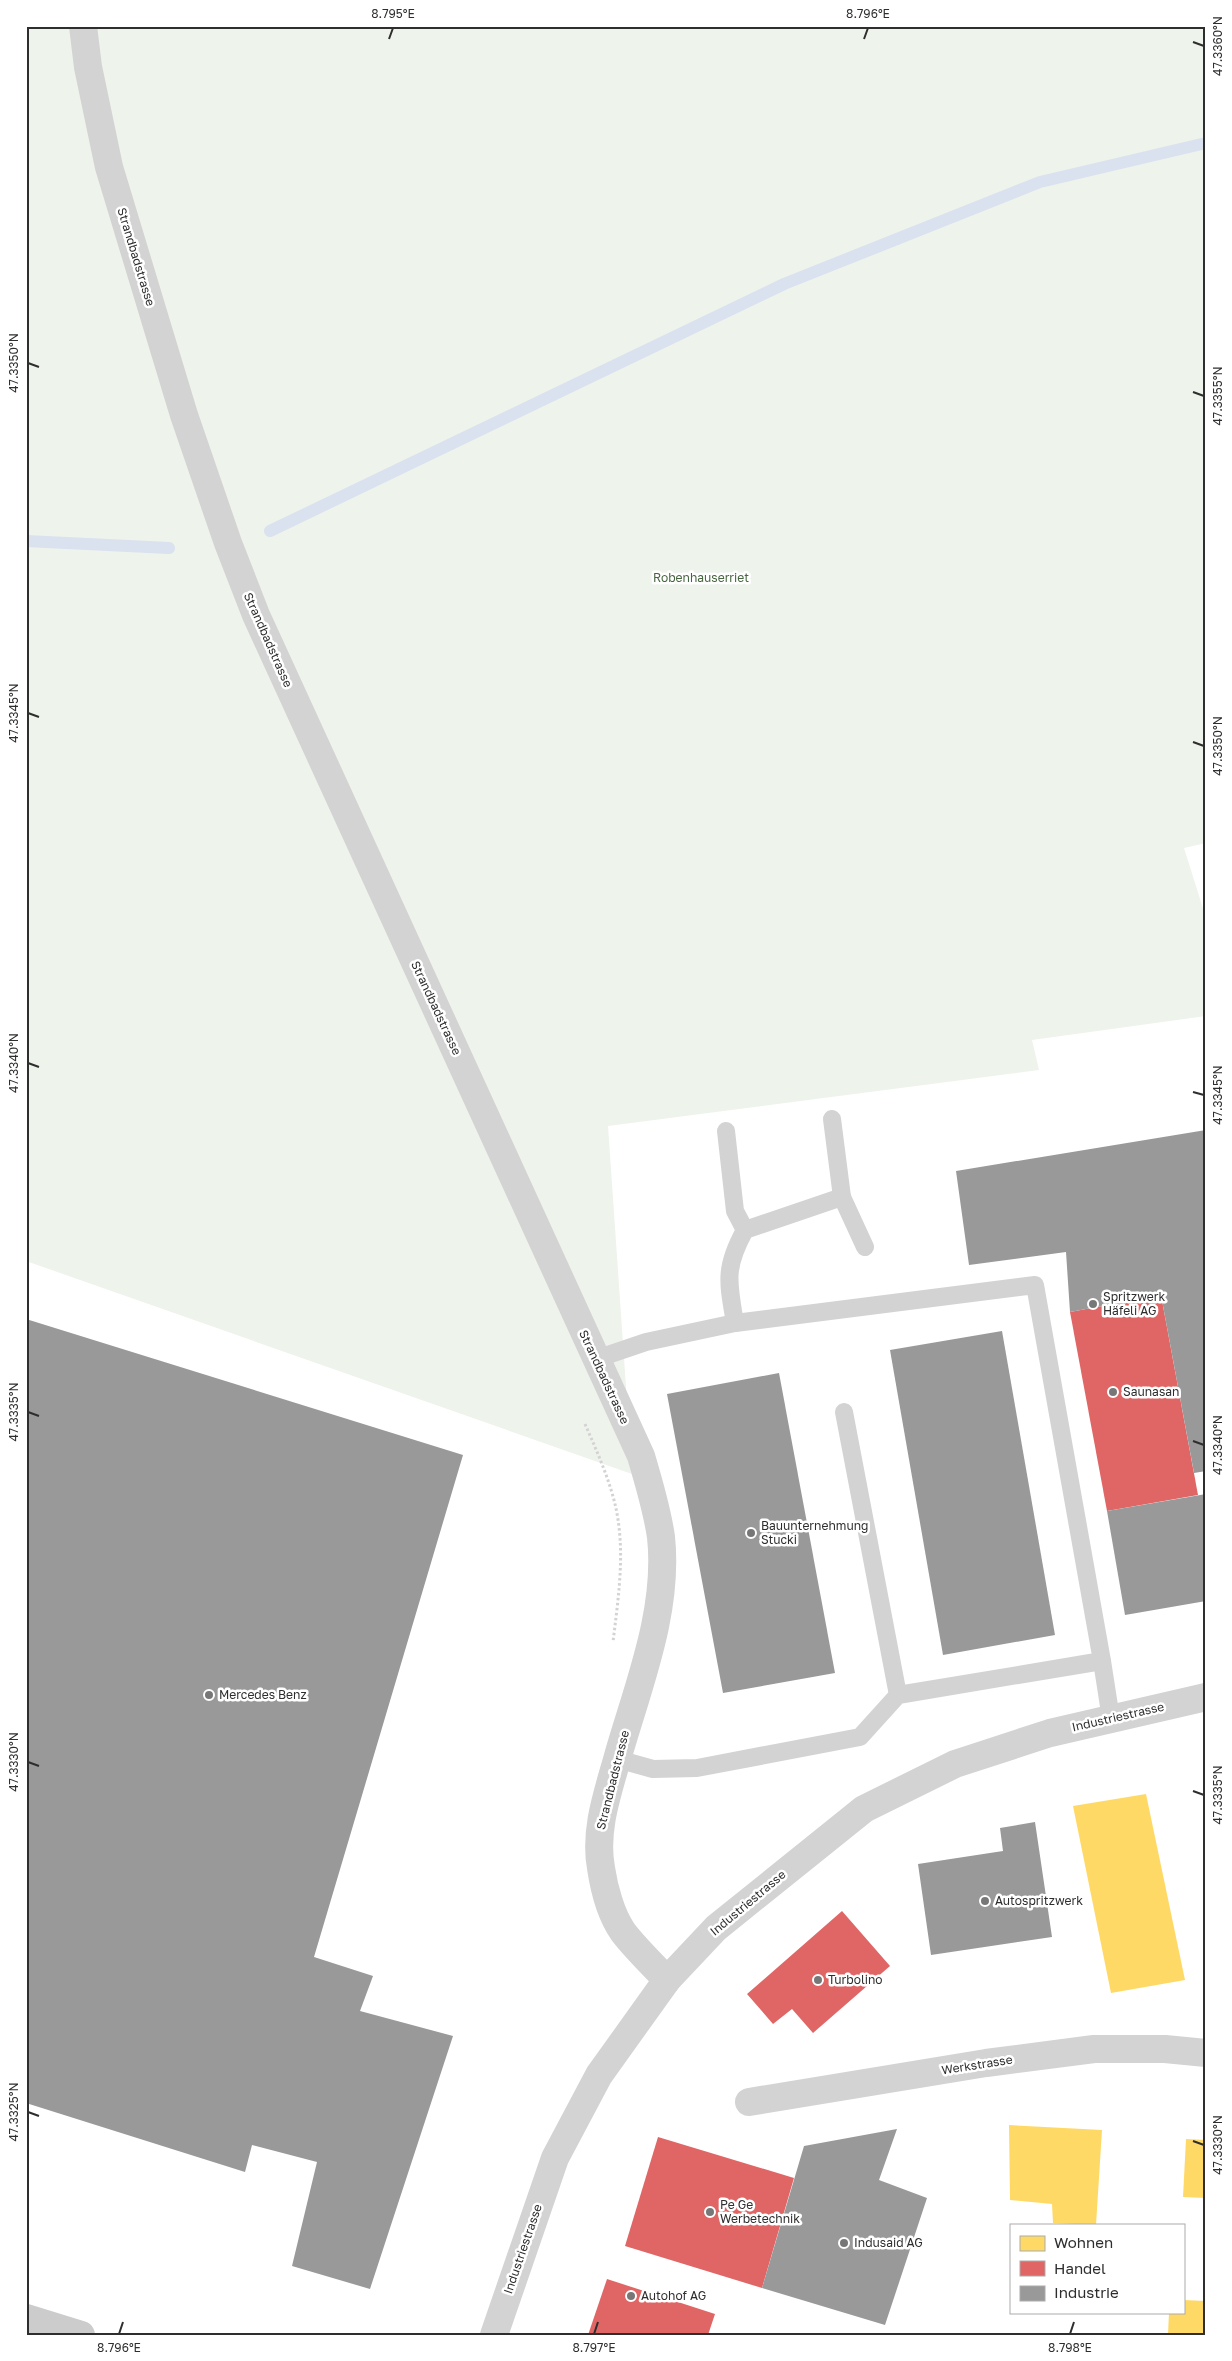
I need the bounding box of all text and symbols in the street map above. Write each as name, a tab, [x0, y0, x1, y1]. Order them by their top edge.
text: 8.795°E	[371, 6, 415, 21]
text: 8.796°E	[846, 6, 890, 21]
text: 47.3360°N	[1210, 16, 1225, 76]
street label: Strandbadstrasse	[114, 206, 159, 308]
text: 47.3350°N	[6, 333, 21, 393]
text: 47.3355°N	[1210, 366, 1225, 426]
park label: Robenhauserriet	[653, 570, 749, 585]
street label: Strandbadstrasse	[241, 590, 296, 690]
text: 47.3345°N	[6, 683, 21, 743]
text: 47.3350°N	[1210, 716, 1225, 776]
street label: Strandbadstrasse	[408, 958, 465, 1057]
text: 47.3340°N	[6, 1033, 21, 1093]
text: 47.3345°N	[1210, 1065, 1225, 1125]
place label: Spritzwerk Häfeli AG	[1103, 1289, 1165, 1318]
marker: Spritzwerk Häfeli AG	[1087, 1298, 1099, 1310]
street label: Strandbadstrasse	[576, 1327, 633, 1426]
text: 47.3335°N	[6, 1382, 21, 1442]
place label: Saunasan	[1123, 1384, 1179, 1399]
marker: Saunasan	[1107, 1386, 1119, 1398]
text: 47.3340°N	[1210, 1415, 1225, 1475]
place label: Bauunternehmung Stucki	[761, 1518, 868, 1547]
marker: Bauunternehmung Stucki	[745, 1527, 757, 1539]
place label: Mercedes Benz	[219, 1687, 307, 1702]
marker: Mercedes Benz	[203, 1689, 215, 1701]
street label: Industriestrasse	[1070, 1699, 1165, 1734]
street label: Strandbadstrasse	[593, 1729, 632, 1831]
text: 47.3330°N	[6, 1732, 21, 1792]
text: 47.3335°N	[1210, 1765, 1225, 1825]
street label: Industriestrasse	[707, 1867, 789, 1939]
place label: Autospritzwerk	[995, 1893, 1083, 1908]
marker: Autospritzwerk	[979, 1895, 991, 1907]
place label: Turbolino	[828, 1972, 883, 1987]
marker: Turbolino	[812, 1974, 824, 1986]
street label: Werkstrasse	[940, 2051, 1014, 2078]
text: 47.3325°N	[6, 2082, 21, 2142]
text: 47.3330°N	[1210, 2115, 1225, 2175]
place label: Pe Ge Werbetechnik	[720, 2197, 800, 2226]
street label: Industriestrasse	[500, 2202, 545, 2296]
marker: Pe Ge Werbetechnik	[704, 2206, 716, 2218]
legend	[1010, 2224, 1184, 2314]
text: Wohnen	[1054, 2233, 1113, 2251]
place label: Indusaid AG	[854, 2235, 923, 2250]
marker: Indusaid AG	[838, 2237, 850, 2249]
text: Handel	[1054, 2259, 1106, 2277]
text: Industrie	[1054, 2283, 1119, 2301]
place label: Autohof AG	[641, 2288, 706, 2303]
marker: Autohof AG	[625, 2290, 637, 2302]
text: 8.796°E	[97, 2340, 141, 2355]
text: 8.797°E	[573, 2340, 615, 2355]
text: 8.798°E	[1048, 2340, 1092, 2355]

